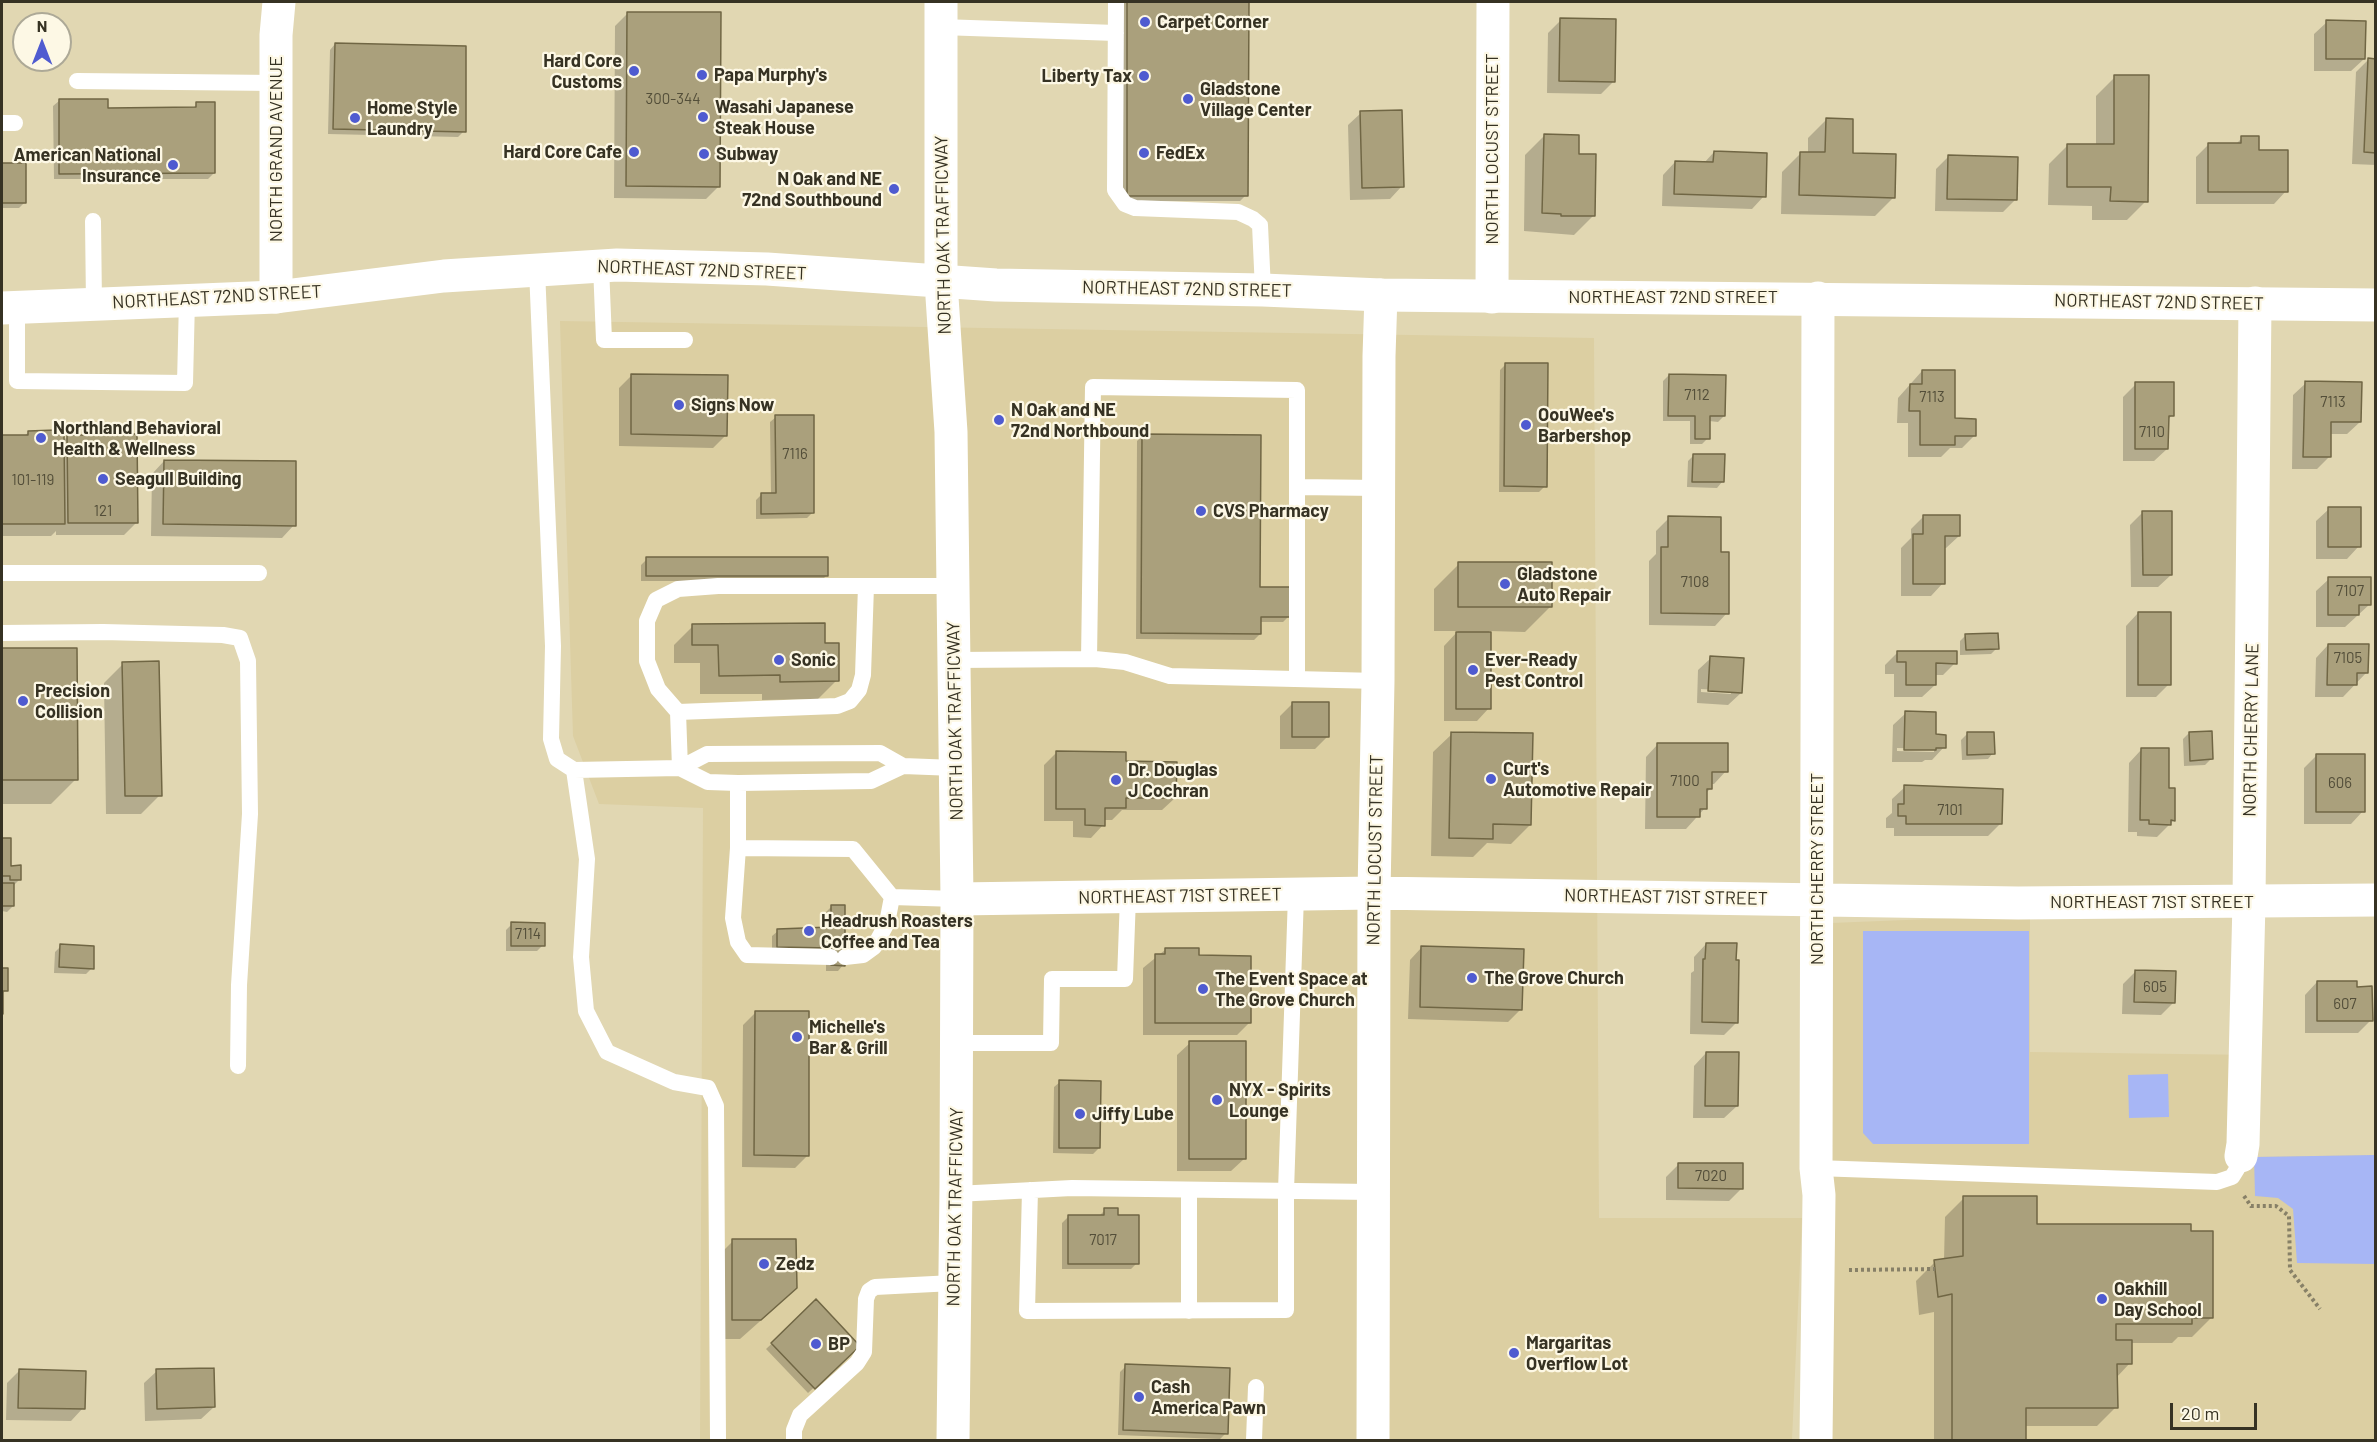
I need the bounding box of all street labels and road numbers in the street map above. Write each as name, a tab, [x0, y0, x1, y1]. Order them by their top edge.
street label: NORTH LOCUST STREET	[1481, 53, 1503, 245]
street label: NORTH GRAND AVENUE	[265, 56, 287, 242]
street label: NORTH OAK TRAFFICWAY	[930, 135, 956, 335]
street label: NORTHEAST 72ND STREET	[597, 256, 807, 284]
street label: NORTHEAST 72ND STREET	[1082, 276, 1292, 302]
street label: NORTHEAST 72ND STREET	[112, 281, 322, 313]
street label: NORTHEAST 72ND STREET	[1568, 286, 1778, 308]
street label: NORTHEAST 72ND STREET	[2054, 289, 2264, 315]
street label: NORTH OAK TRAFFICWAY	[942, 621, 968, 821]
street label: NORTH CHERRY LANE	[2239, 643, 2263, 817]
street label: NORTH LOCUST STREET	[1363, 754, 1387, 946]
street label: NORTH CHERRY STREET	[1806, 773, 1828, 965]
street label: NORTHEAST 71ST STREET	[1078, 883, 1282, 909]
street label: NORTHEAST 71ST STREET	[1564, 884, 1768, 910]
street label: NORTHEAST 71ST STREET	[2050, 891, 2254, 913]
street label: NORTH OAK TRAFFICWAY	[942, 1107, 968, 1307]

